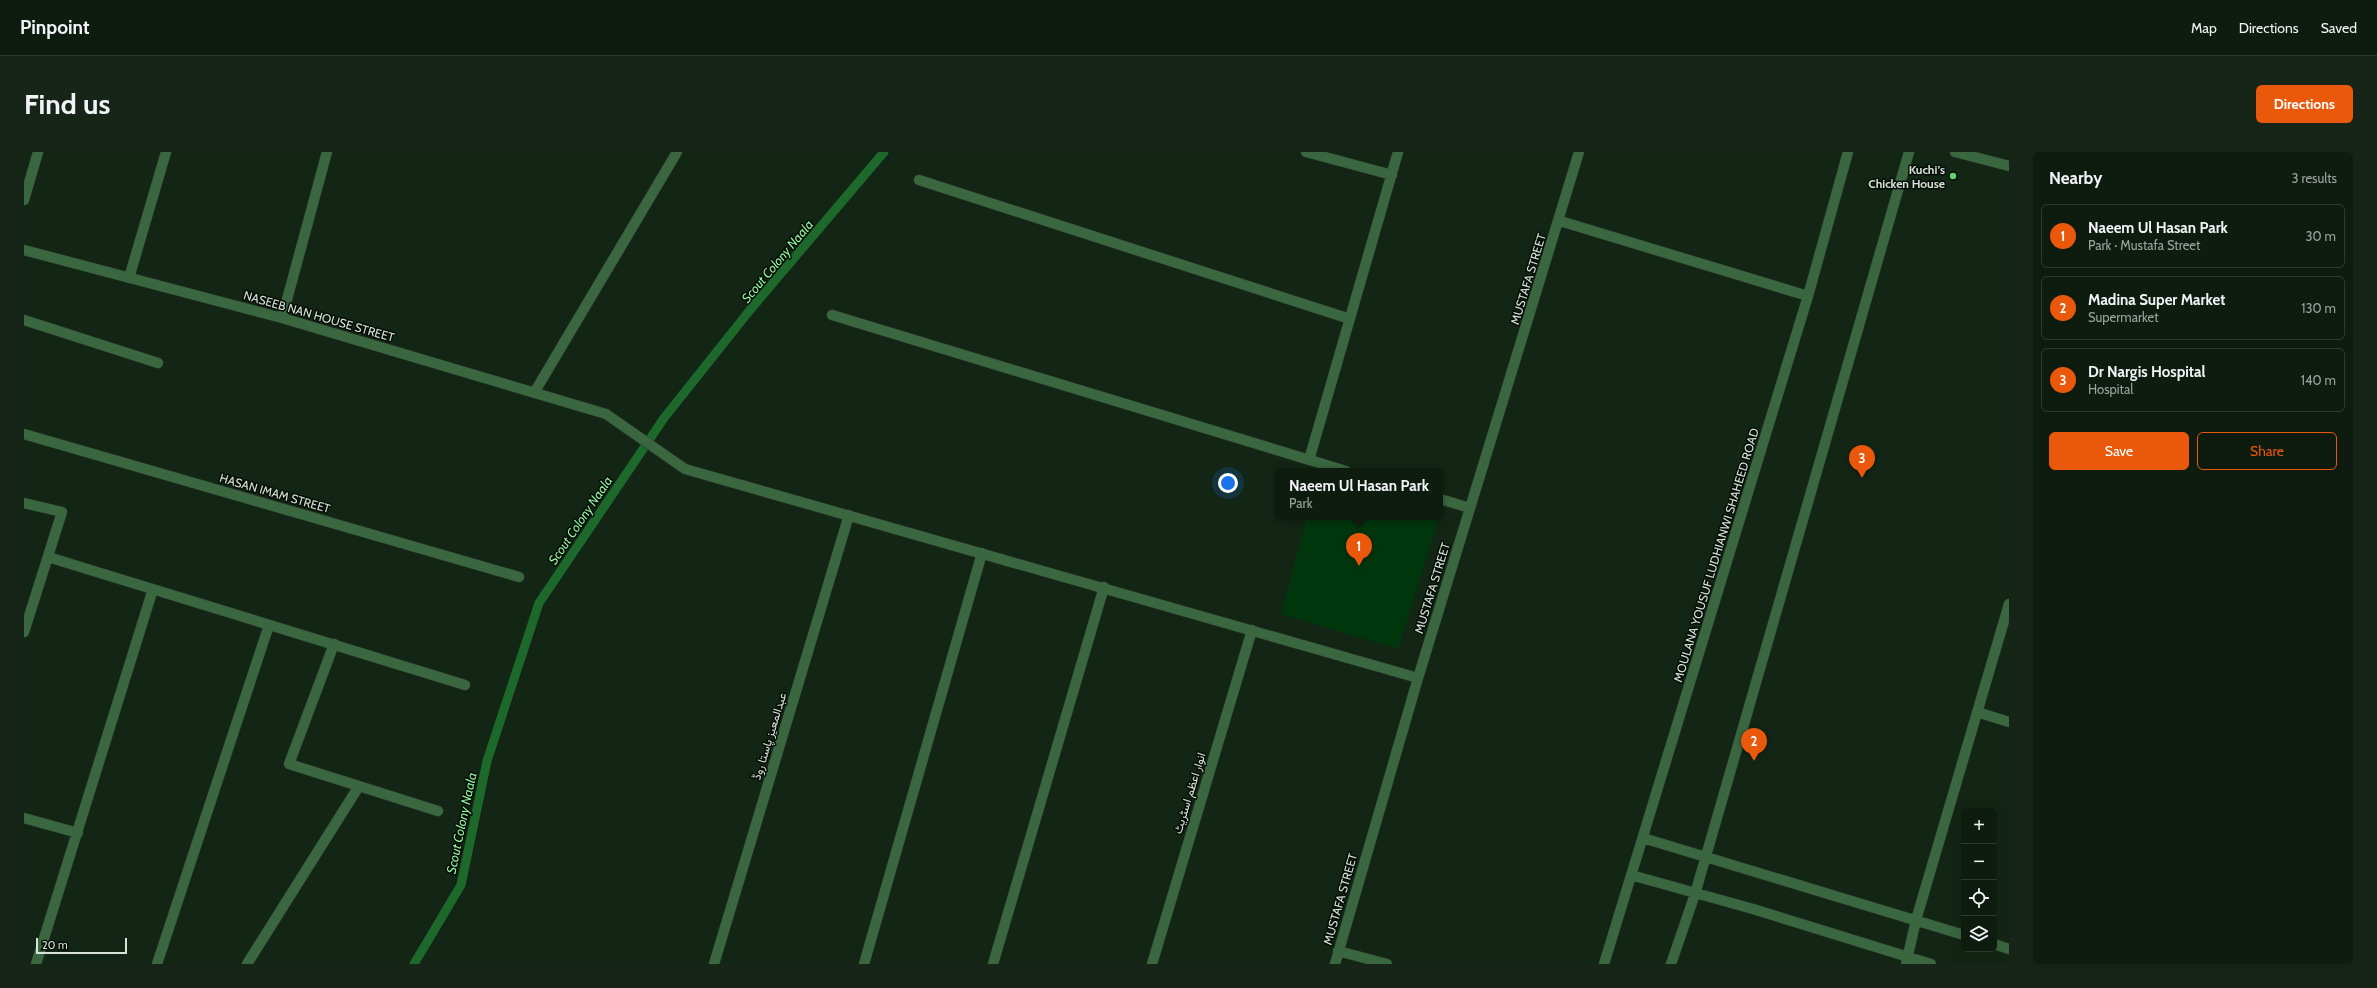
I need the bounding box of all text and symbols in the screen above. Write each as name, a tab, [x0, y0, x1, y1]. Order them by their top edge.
text: Pinpoint	[20, 16, 89, 39]
text: Map	[2191, 19, 2217, 37]
text: Directions	[2239, 19, 2299, 37]
text: Saved	[2321, 19, 2357, 37]
button: Directions	[2256, 85, 2353, 123]
text: Find us	[24, 87, 110, 121]
place label: Kuchi’s Chicken House	[1868, 162, 1945, 191]
text: Nearby	[2049, 168, 2102, 188]
text: 3 results	[2291, 170, 2337, 186]
marker: Kuchi’s Chicken House	[1948, 171, 1958, 181]
water label: Scout Colony Naala	[738, 216, 816, 306]
text: Naeem Ul Hasan Park	[2088, 219, 2228, 237]
text: 1	[2061, 228, 2065, 244]
text: 30 m	[2306, 228, 2336, 244]
street label: MUSTAFA STREET	[1507, 231, 1549, 326]
text: Park · Mustafa Street	[2088, 237, 2200, 253]
street label: NASEEB NAN HOUSE STREET	[242, 287, 397, 345]
text: Madina Super Market	[2088, 291, 2225, 309]
text: 2	[2060, 300, 2066, 316]
text: 130 m	[2301, 300, 2336, 316]
text: Supermarket	[2088, 309, 2159, 325]
text: Dr Nargis Hospital	[2088, 363, 2205, 381]
text: 3	[2059, 372, 2067, 388]
text: 140 m	[2301, 372, 2336, 388]
text: Hospital	[2088, 381, 2133, 397]
street label: MOULANA YOUSUF LUDHIANWI SHAHEED ROAD	[1670, 426, 1762, 684]
button: Save	[2049, 432, 2189, 470]
button: Share	[2197, 432, 2337, 470]
pin: 3	[1849, 445, 1875, 478]
popup	[1275, 468, 1443, 520]
street label: HASAN IMAM STREET	[218, 470, 333, 516]
water label: Scout Colony Naala	[545, 473, 615, 567]
your location	[1218, 473, 1238, 493]
text: Naeem Ul Hasan Park	[1289, 477, 1429, 495]
text: Park	[1289, 495, 1313, 511]
pin: 1	[1346, 533, 1372, 566]
street label: MUSTAFA STREET	[1411, 540, 1453, 635]
street label: عبدالمعیز پاستا روڈ	[749, 690, 790, 782]
pin: 2	[1741, 728, 1767, 761]
street label: انوار اعظم اسٹریٹ	[1169, 750, 1209, 836]
water label: Scout Colony Naala	[442, 771, 480, 875]
map controls	[1961, 808, 1997, 952]
button: +	[1961, 808, 1997, 844]
button: −	[1961, 844, 1997, 880]
street label: MUSTAFA STREET	[1320, 851, 1360, 947]
button: locate	[1961, 880, 1997, 916]
button: layers	[1961, 916, 1997, 952]
scale bar	[36, 936, 127, 955]
text: 20 m	[42, 938, 68, 952]

